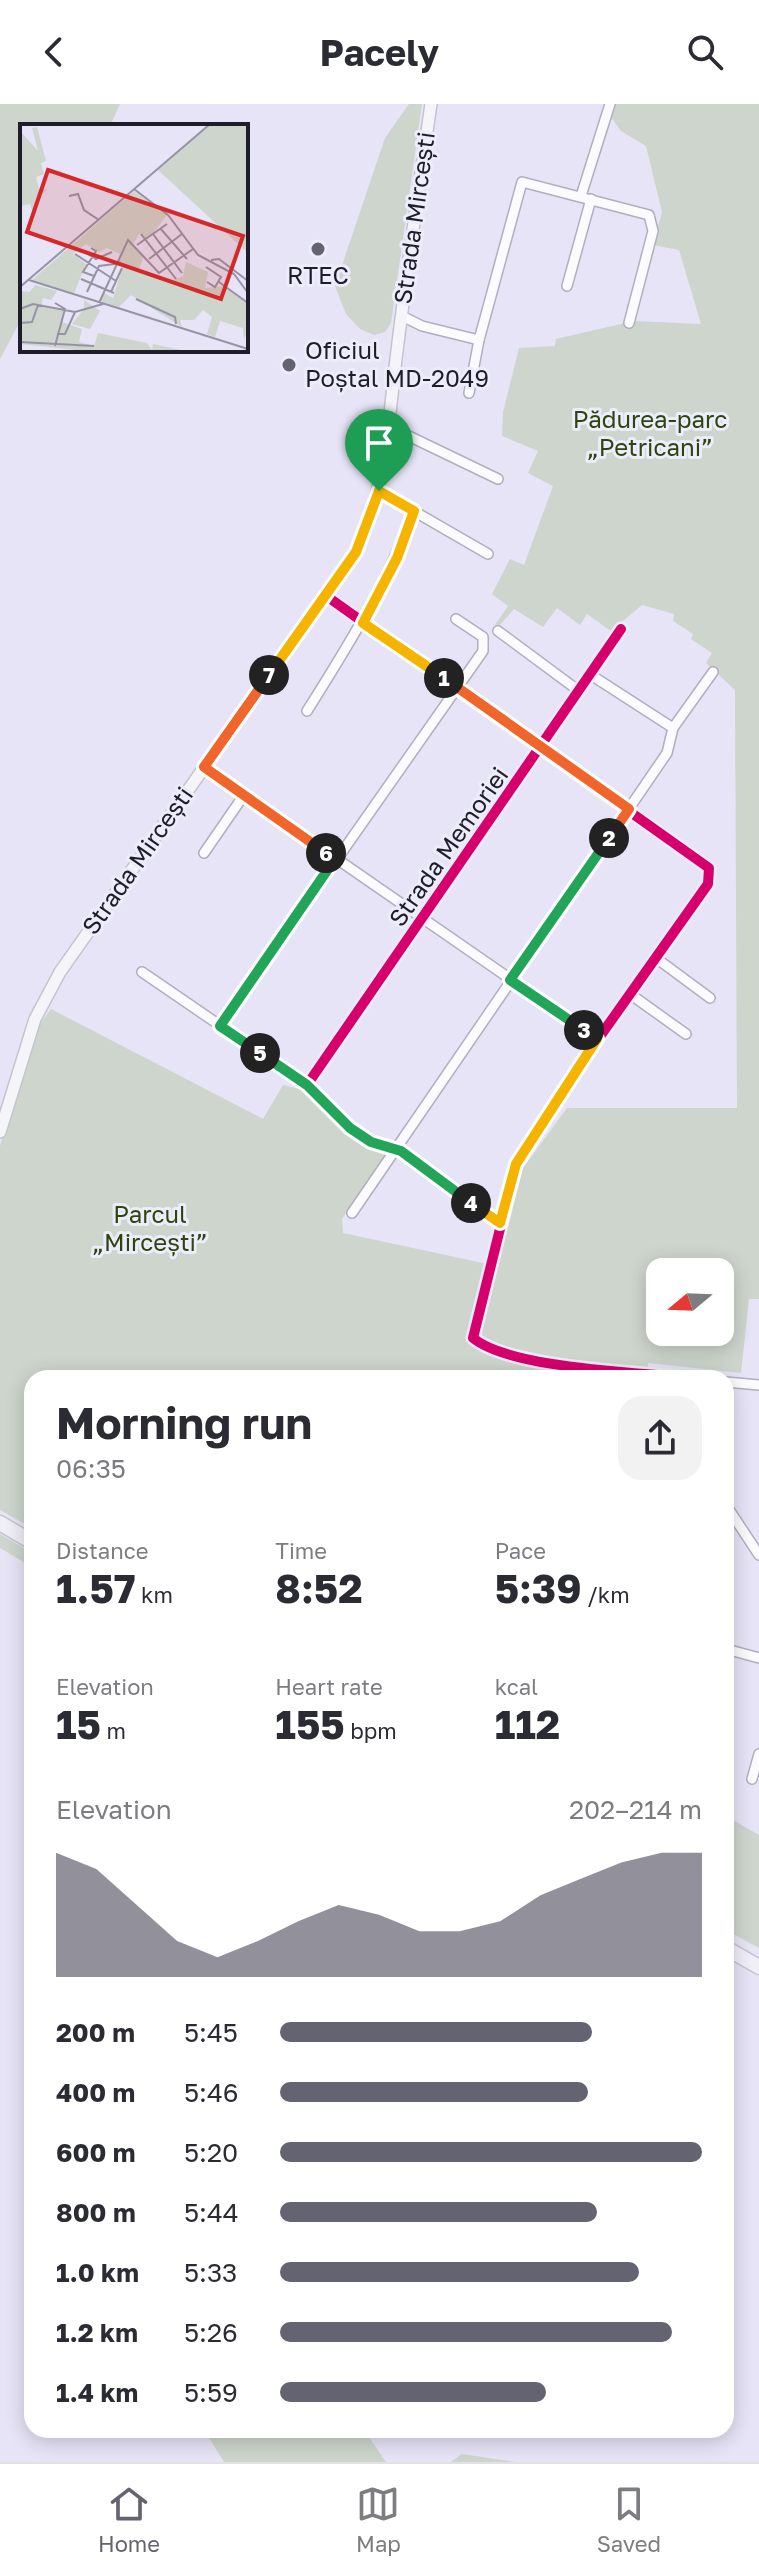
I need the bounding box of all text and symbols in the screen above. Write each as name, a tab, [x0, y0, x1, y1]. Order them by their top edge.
icon: back	[32, 30, 76, 74]
icon: search	[683, 30, 727, 74]
text: Pacely	[320, 31, 439, 74]
inset map	[20, 124, 248, 352]
street label: Strada Mircești	[387, 130, 441, 306]
marker: RTEC	[309, 240, 327, 258]
place label: RTEC	[287, 260, 349, 289]
place label: Oficiul Poștal MD-2049	[305, 335, 489, 393]
marker: Oficiul Poștal MD-2049	[280, 356, 298, 374]
park label: Pădurea-parc „Petricani”	[573, 404, 727, 461]
pin	[345, 409, 413, 491]
icon: arrive	[357, 421, 401, 465]
pin: 7	[249, 655, 289, 695]
pin: 1	[424, 658, 464, 698]
text: 7	[263, 661, 275, 688]
text: 1	[438, 664, 450, 691]
street label: Strada Memoriei	[382, 761, 514, 931]
street label: Strada Mircești	[75, 781, 199, 940]
pin: 2	[589, 818, 629, 858]
text: 2	[602, 824, 616, 851]
pin: 6	[306, 833, 346, 873]
text: 6	[319, 839, 333, 866]
pin: 3	[564, 1010, 604, 1050]
text: 3	[577, 1016, 591, 1043]
pin: 5	[240, 1033, 280, 1073]
text: 5	[253, 1039, 267, 1066]
pin: 4	[451, 1183, 491, 1223]
text: 4	[464, 1189, 478, 1216]
park label: Parcul „Mircești”	[92, 1199, 208, 1257]
north arrow	[646, 1258, 734, 1346]
map controls	[646, 1258, 734, 1346]
text: Morning run	[56, 1396, 312, 1449]
button: share	[618, 1396, 702, 1480]
text: 06:35	[56, 1453, 126, 1484]
text: Distance	[56, 1537, 148, 1564]
text: Time	[275, 1537, 327, 1564]
text: Pace	[495, 1537, 546, 1564]
text: 1.57	[56, 1564, 136, 1612]
text: 8:52	[275, 1564, 363, 1612]
text: 5:39	[495, 1564, 582, 1612]
text: km	[136, 1581, 173, 1608]
text: /km	[582, 1581, 630, 1608]
text: Elevation	[56, 1673, 154, 1700]
text: Heart rate	[275, 1673, 383, 1700]
text: kcal	[495, 1673, 538, 1700]
text: 15	[56, 1700, 101, 1748]
text: 155	[275, 1700, 345, 1748]
text: 112	[495, 1700, 560, 1748]
text: m	[101, 1717, 126, 1744]
text: bpm	[345, 1717, 397, 1744]
text: Elevation	[56, 1794, 172, 1825]
text: 202–214 m	[569, 1794, 702, 1825]
text: 200 m	[56, 2017, 135, 2048]
text: 5:45	[184, 2017, 238, 2048]
text: 400 m	[56, 2077, 135, 2108]
text: 5:46	[184, 2077, 238, 2108]
text: 600 m	[56, 2137, 136, 2168]
text: 5:20	[184, 2137, 238, 2168]
text: 800 m	[56, 2197, 136, 2228]
text: 5:44	[184, 2197, 239, 2228]
text: 1.0 km	[56, 2257, 139, 2288]
text: 5:33	[184, 2257, 237, 2288]
text: 1.2 km	[56, 2317, 138, 2348]
text: 5:26	[184, 2317, 238, 2348]
text: 1.4 km	[56, 2377, 138, 2408]
text: 5:59	[184, 2377, 238, 2408]
tab: Home	[98, 2482, 160, 2557]
tab: Map	[356, 2482, 401, 2557]
tab: Saved	[597, 2482, 661, 2557]

